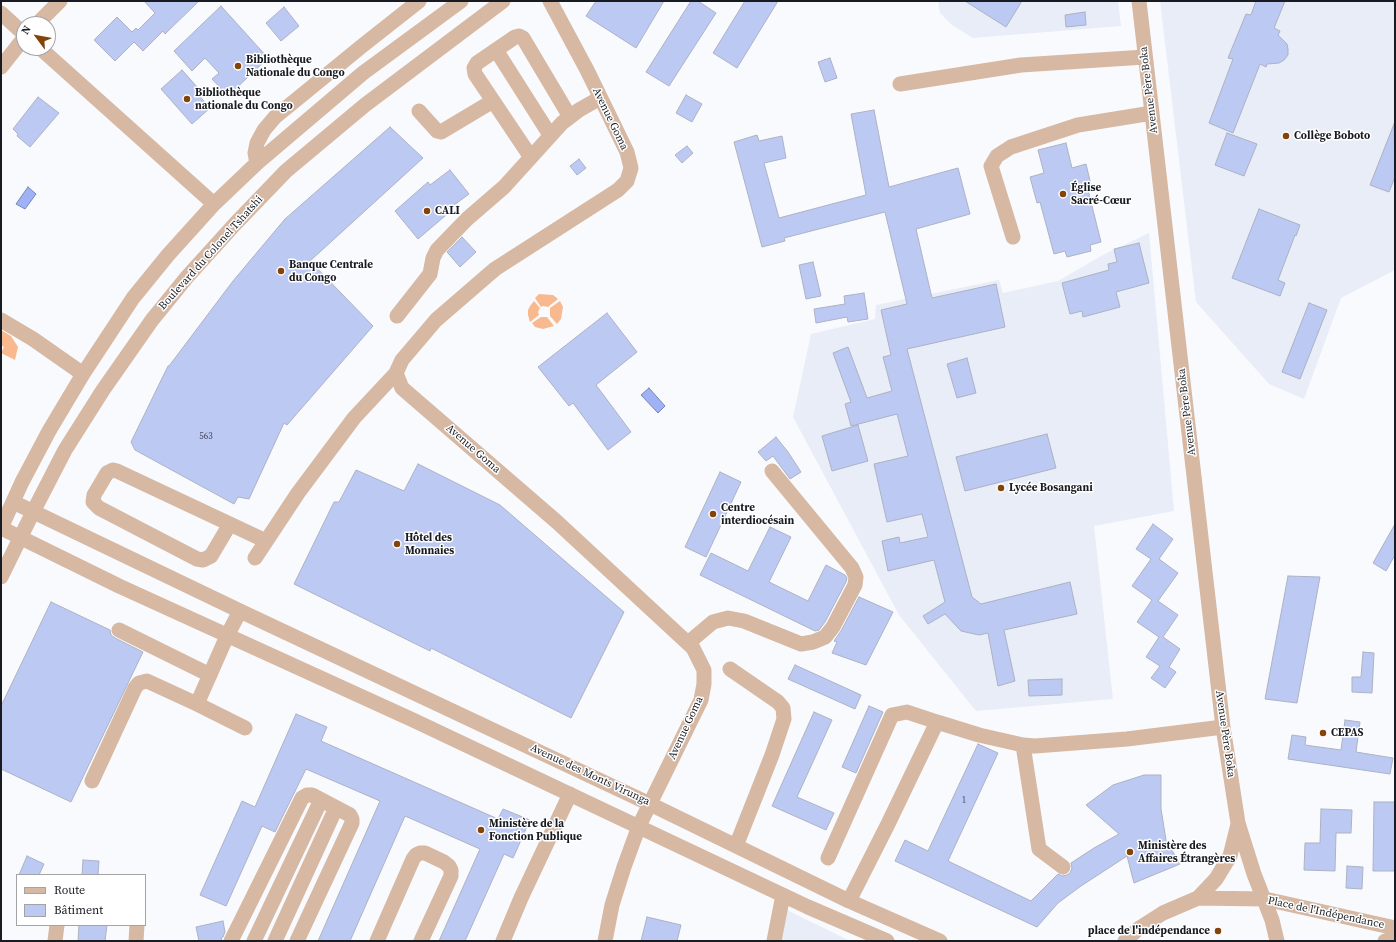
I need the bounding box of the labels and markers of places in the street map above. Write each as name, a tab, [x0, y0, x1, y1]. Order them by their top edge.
place label: Bibliothèque Nationale du Congo	[246, 53, 345, 79]
marker: Bibliothèque Nationale du Congo	[233, 61, 243, 71]
place label: Bibliothèque nationale du Congo	[195, 86, 293, 112]
marker: Bibliothèque nationale du Congo	[182, 94, 192, 104]
place label: Collège Boboto	[1294, 129, 1370, 143]
marker: Collège Boboto	[1281, 131, 1291, 141]
place label: Église Sacré-Cœur	[1071, 181, 1131, 207]
marker: Église Sacré-Cœur	[1058, 189, 1068, 199]
place label: CALI	[435, 204, 460, 218]
marker: CALI	[422, 206, 432, 216]
place label: Banque Centrale du Congo	[289, 258, 373, 284]
marker: Banque Centrale du Congo	[276, 266, 286, 276]
place label: Lycée Bosangani	[1009, 481, 1093, 495]
marker: Lycée Bosangani	[996, 483, 1006, 493]
place label: Centre interdiocésain	[721, 501, 794, 527]
marker: Centre interdiocésain	[708, 509, 718, 519]
place label: Hôtel des Monnaies	[405, 531, 454, 557]
marker: Hôtel des Monnaies	[392, 539, 402, 549]
place label: CEPAS	[1331, 726, 1364, 740]
marker: CEPAS	[1318, 728, 1328, 738]
place label: Ministère de la Fonction Publique	[489, 817, 582, 843]
marker: Ministère de la Fonction Publique	[476, 825, 486, 835]
place label: Ministère des Affaires Étrangères	[1138, 839, 1235, 865]
marker: Ministère des Affaires Étrangères	[1125, 847, 1135, 857]
place label: place de l'indépendance	[1088, 924, 1210, 938]
marker: place de l'indépendance	[1213, 926, 1223, 936]

